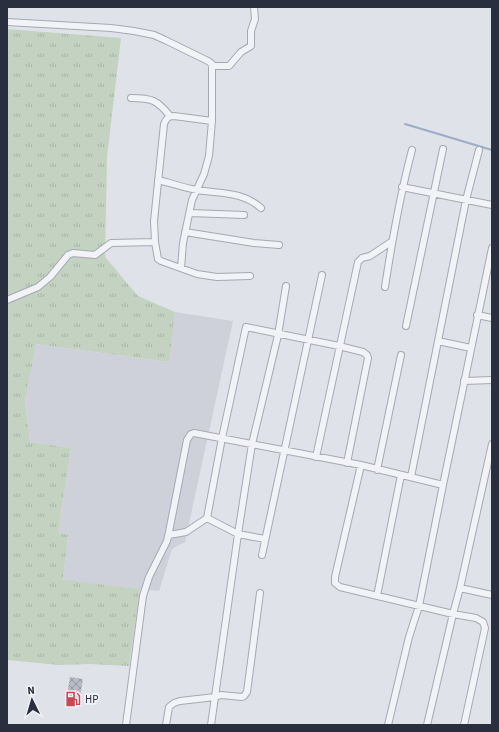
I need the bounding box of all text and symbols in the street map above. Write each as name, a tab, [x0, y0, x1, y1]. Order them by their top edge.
north arrow	[12, 680, 52, 720]
text: N	[27, 683, 35, 698]
fuel station icon: HP	[64, 690, 82, 708]
place label: HP	[85, 692, 98, 707]

